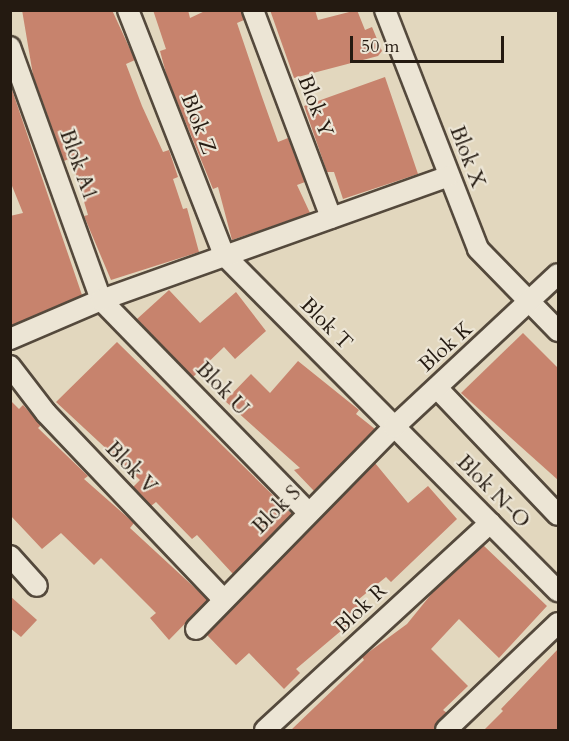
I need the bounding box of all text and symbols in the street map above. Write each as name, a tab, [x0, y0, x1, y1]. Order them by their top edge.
scale bar	[353, 24, 508, 62]
text: 50 m	[361, 34, 400, 59]
street label: Blok Y	[292, 72, 338, 140]
street label: Blok Z	[175, 90, 221, 158]
street label: Blok X	[444, 122, 490, 192]
street label: Blok A1	[54, 126, 102, 204]
street label: Blok T	[295, 293, 357, 355]
street label: Blok K	[414, 316, 478, 378]
street label: Blok U	[190, 357, 254, 421]
street label: Blok V	[100, 436, 162, 500]
street label: Blok N-O	[451, 450, 535, 534]
street label: Blok S	[247, 480, 307, 540]
street label: Blok R	[330, 579, 392, 639]

